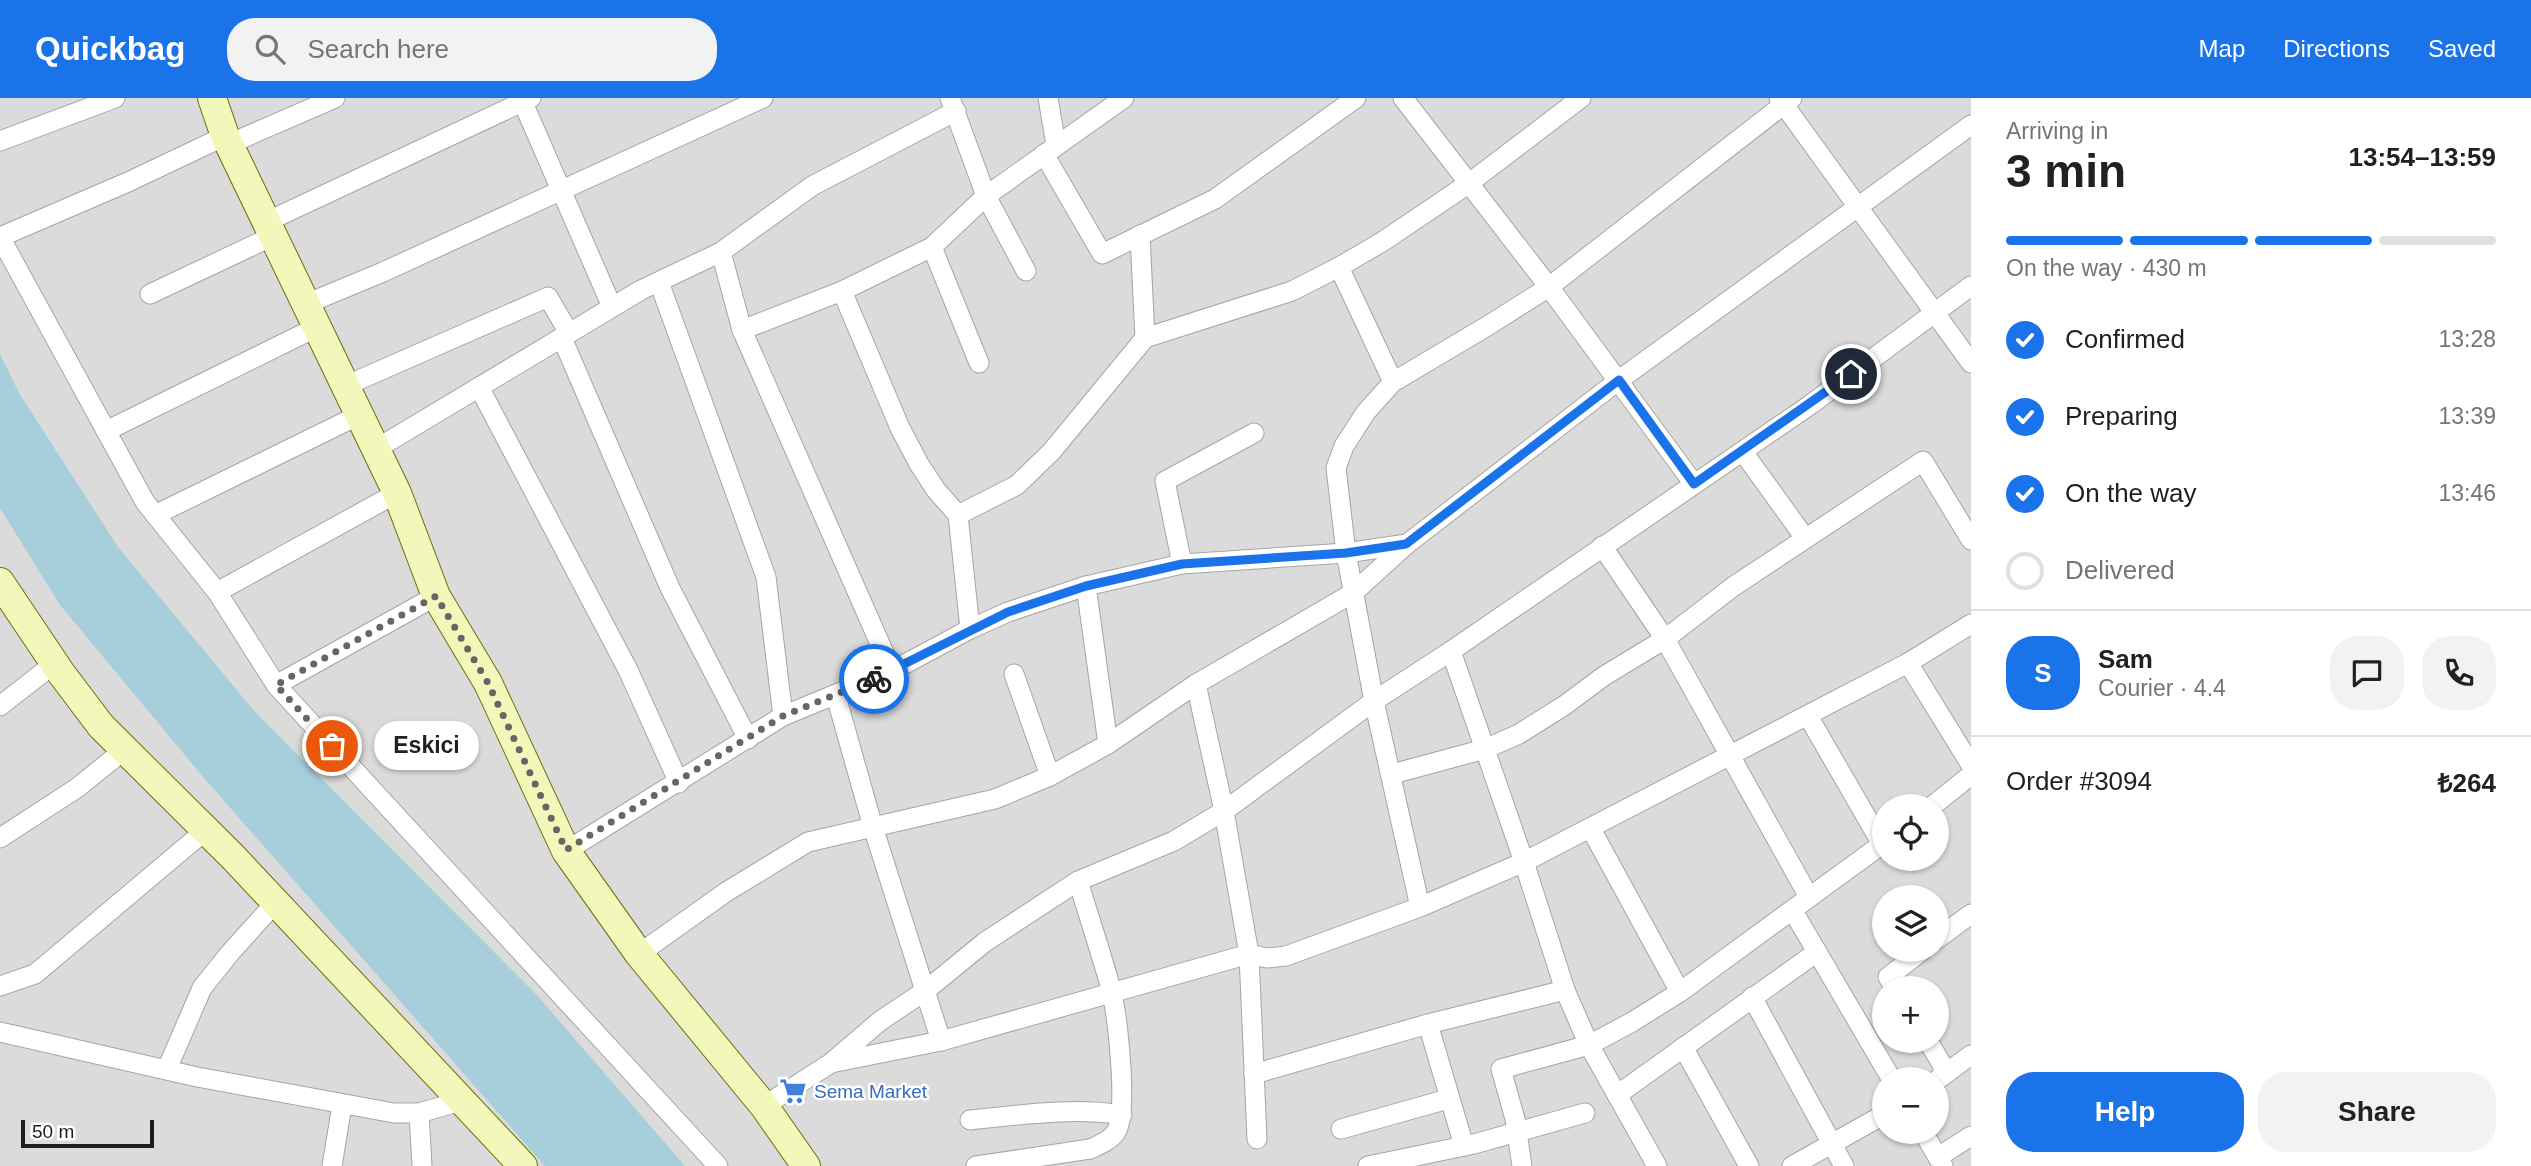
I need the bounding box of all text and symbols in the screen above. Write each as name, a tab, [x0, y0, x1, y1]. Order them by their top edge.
search box	[227, 18, 717, 81]
text: Quickbag	[35, 30, 185, 67]
icon: search	[251, 30, 289, 68]
text: Search here	[307, 34, 449, 64]
text: Map	[2199, 35, 2245, 62]
text: Directions	[2283, 35, 2390, 62]
text: Saved	[2428, 35, 2496, 62]
text: Arriving in	[2006, 118, 2108, 144]
text: 13:54–13:59	[2349, 142, 2496, 172]
text: 3 min	[2006, 145, 2126, 197]
text: On the way · 430 m	[2006, 255, 2207, 281]
icon: check	[2006, 321, 2044, 359]
text: Confirmed	[2065, 324, 2185, 354]
text: 13:28	[2438, 326, 2496, 352]
pin	[1821, 344, 1881, 404]
icon: home	[1832, 355, 1870, 393]
icon: check	[2006, 398, 2044, 436]
text: Preparing	[2065, 401, 2178, 431]
text: 13:39	[2438, 403, 2496, 429]
icon: check	[2006, 475, 2044, 513]
text: On the way	[2065, 478, 2197, 508]
text: 13:46	[2438, 480, 2496, 506]
text: Delivered	[2065, 555, 2175, 585]
button: chat	[2330, 636, 2404, 710]
button: phone	[2422, 636, 2496, 710]
courier	[839, 644, 909, 714]
text: Sam	[2098, 644, 2153, 674]
text: S	[2034, 658, 2052, 688]
icon: bike	[855, 660, 893, 698]
text: Courier · 4.4	[2098, 675, 2226, 701]
pin	[302, 716, 362, 776]
callout: Eskici	[374, 722, 479, 770]
icon: bag	[313, 727, 351, 765]
text: Eskici	[393, 732, 460, 758]
text: Order #3094	[2006, 766, 2152, 796]
text: ₺264	[2438, 768, 2496, 798]
map controls	[1872, 794, 1949, 1144]
button: locate	[1872, 794, 1949, 871]
button: layers	[1872, 885, 1949, 962]
button: +	[1872, 976, 1949, 1053]
button: −	[1872, 1067, 1949, 1144]
button: Help	[2006, 1072, 2244, 1152]
button: Share	[2258, 1072, 2496, 1152]
supermarket icon: Sema Market	[778, 1076, 808, 1106]
place label: Sema Market	[814, 1081, 928, 1102]
scale bar	[21, 1117, 154, 1149]
text: 50 m	[32, 1121, 74, 1142]

